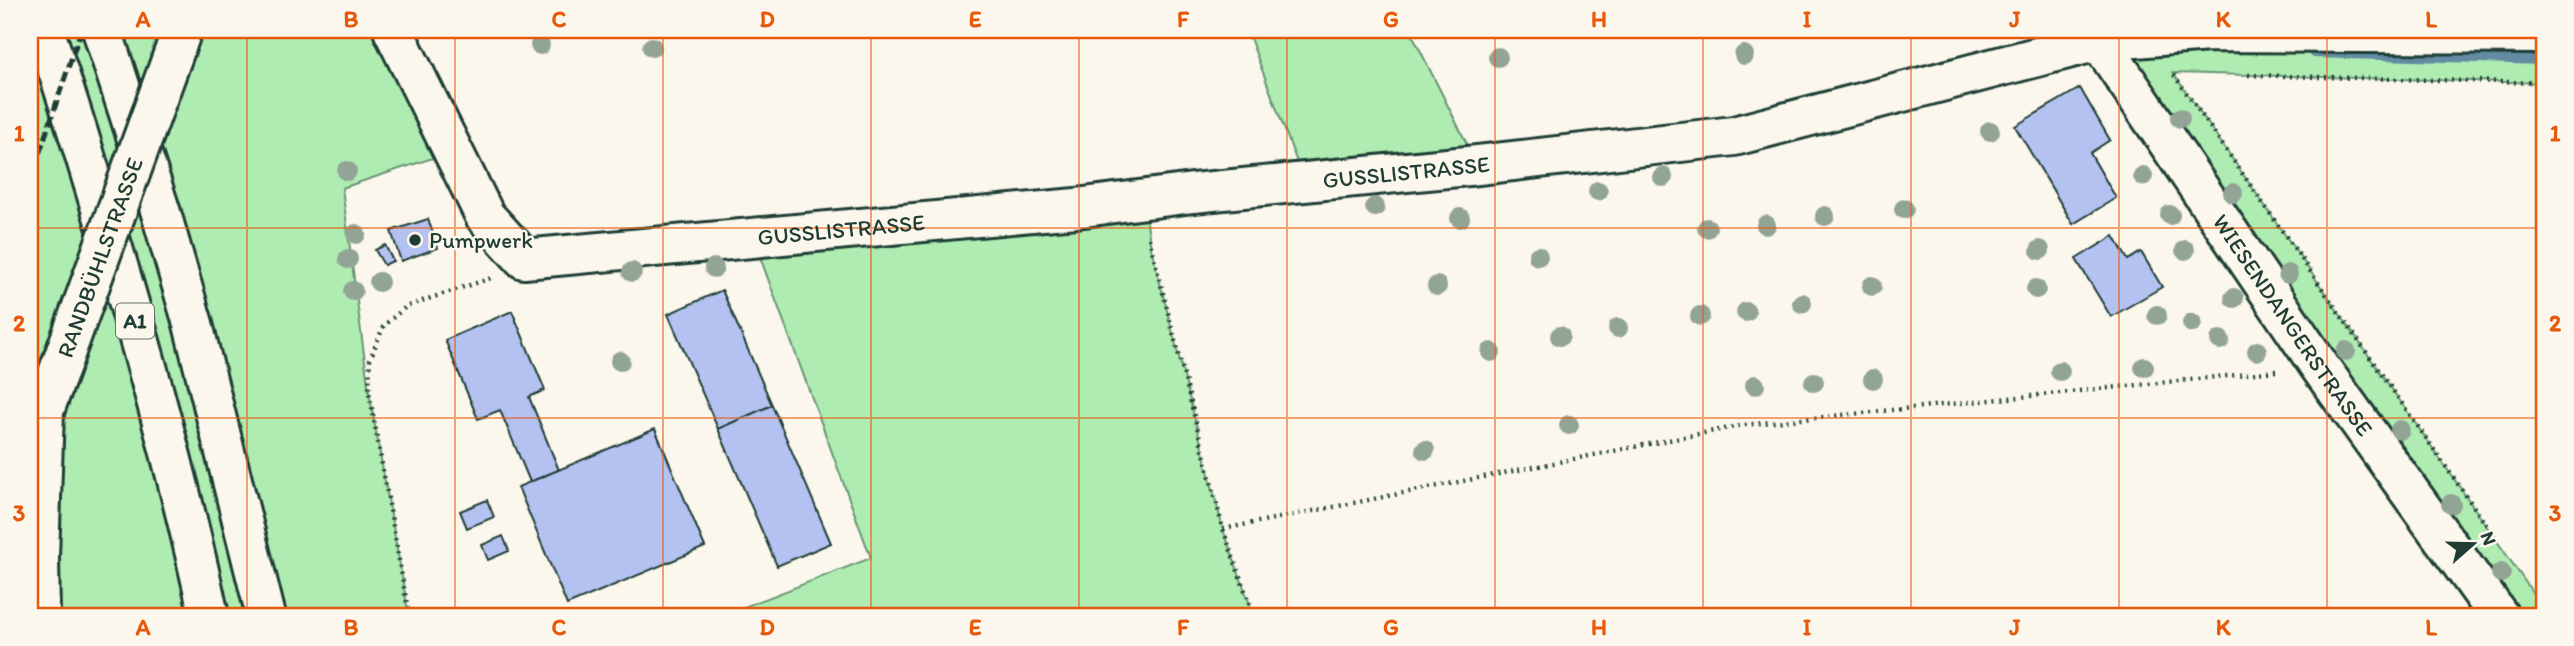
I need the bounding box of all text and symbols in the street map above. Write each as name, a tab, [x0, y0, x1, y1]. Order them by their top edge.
text: A	[135, 5, 151, 33]
text: B	[344, 5, 359, 33]
text: C	[552, 5, 567, 33]
text: D	[759, 5, 775, 33]
text: E	[969, 5, 982, 33]
text: F	[1177, 5, 1190, 33]
text: G	[1383, 5, 1399, 33]
text: H	[1591, 5, 1607, 33]
text: I	[1803, 5, 1812, 33]
text: J	[2008, 5, 2021, 33]
text: K	[2216, 5, 2231, 33]
text: L	[2425, 5, 2437, 33]
text: 1	[14, 119, 25, 147]
text: 1	[2550, 119, 2561, 147]
street label: GUSSLISTRASSE	[1321, 150, 1491, 194]
street label: RANDBÜHLSTRASSE	[51, 154, 149, 361]
street label: GUSSLISTRASSE	[756, 208, 926, 251]
street label: WIESENDANGERSTRASSE	[2207, 209, 2379, 442]
place label: Pumpwerk	[429, 226, 533, 254]
marker: Pumpwerk	[407, 232, 423, 248]
road number: A1	[116, 304, 154, 338]
text: 2	[13, 309, 26, 337]
text: 2	[2549, 309, 2562, 337]
text: 3	[13, 499, 26, 527]
text: 3	[2549, 499, 2562, 527]
north arrow	[2438, 510, 2508, 580]
text: N	[2476, 528, 2502, 548]
text: A	[135, 613, 151, 641]
text: B	[344, 613, 359, 641]
text: C	[552, 613, 567, 641]
text: D	[759, 613, 775, 641]
text: E	[969, 613, 982, 641]
text: F	[1177, 613, 1190, 641]
text: G	[1383, 613, 1399, 641]
text: H	[1591, 613, 1607, 641]
text: I	[1803, 613, 1812, 641]
text: J	[2008, 613, 2021, 641]
text: K	[2216, 613, 2231, 641]
text: L	[2425, 613, 2437, 641]

